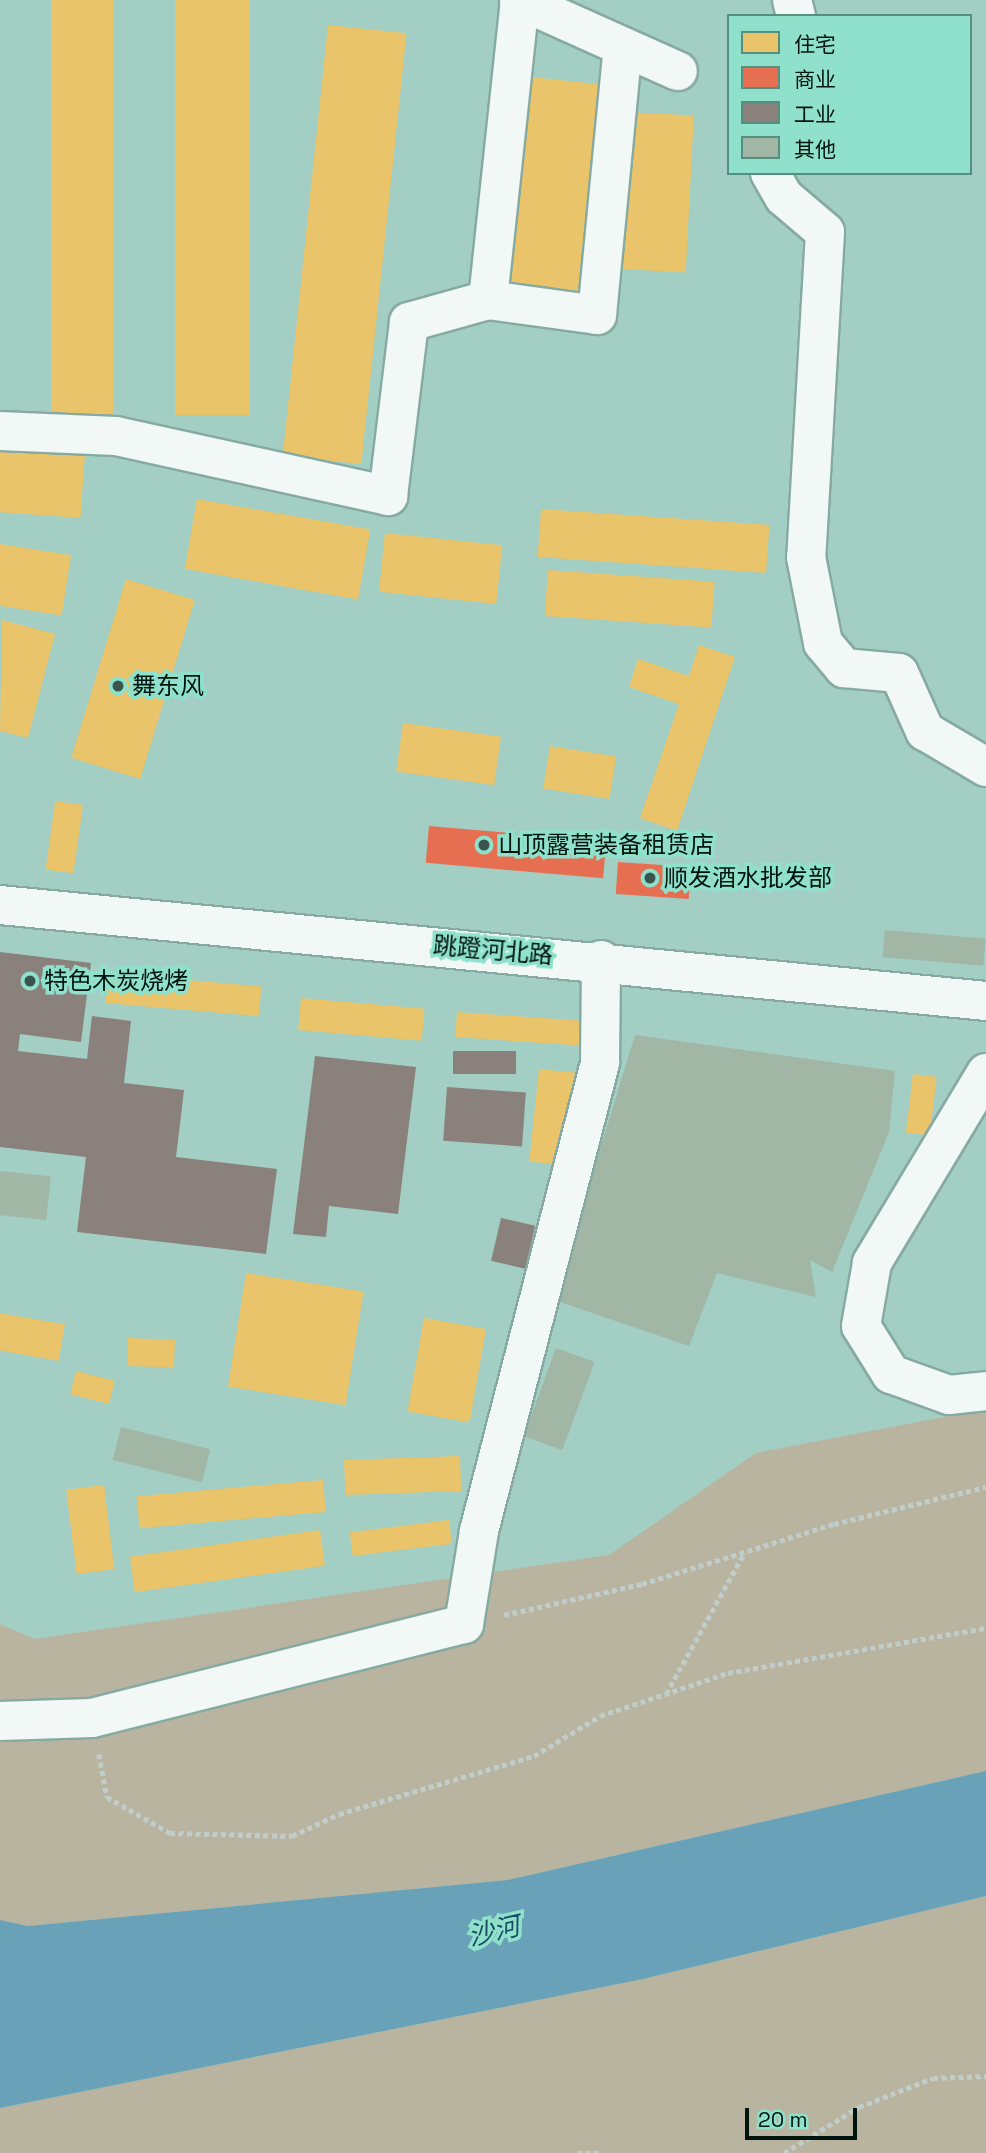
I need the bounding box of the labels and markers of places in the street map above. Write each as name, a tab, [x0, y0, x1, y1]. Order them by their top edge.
place label: 舞东风	[132, 672, 204, 700]
marker: 舞东风	[110, 678, 126, 694]
place label: 山顶露营装备租赁店	[498, 831, 714, 859]
marker: 山顶露营装备租赁店	[476, 837, 492, 853]
place label: 顺发酒水批发部	[664, 864, 832, 892]
marker: 顺发酒水批发部	[642, 870, 658, 886]
place label: 特色木炭烧烤	[44, 967, 188, 995]
marker: 特色木炭烧烤	[22, 973, 38, 989]

